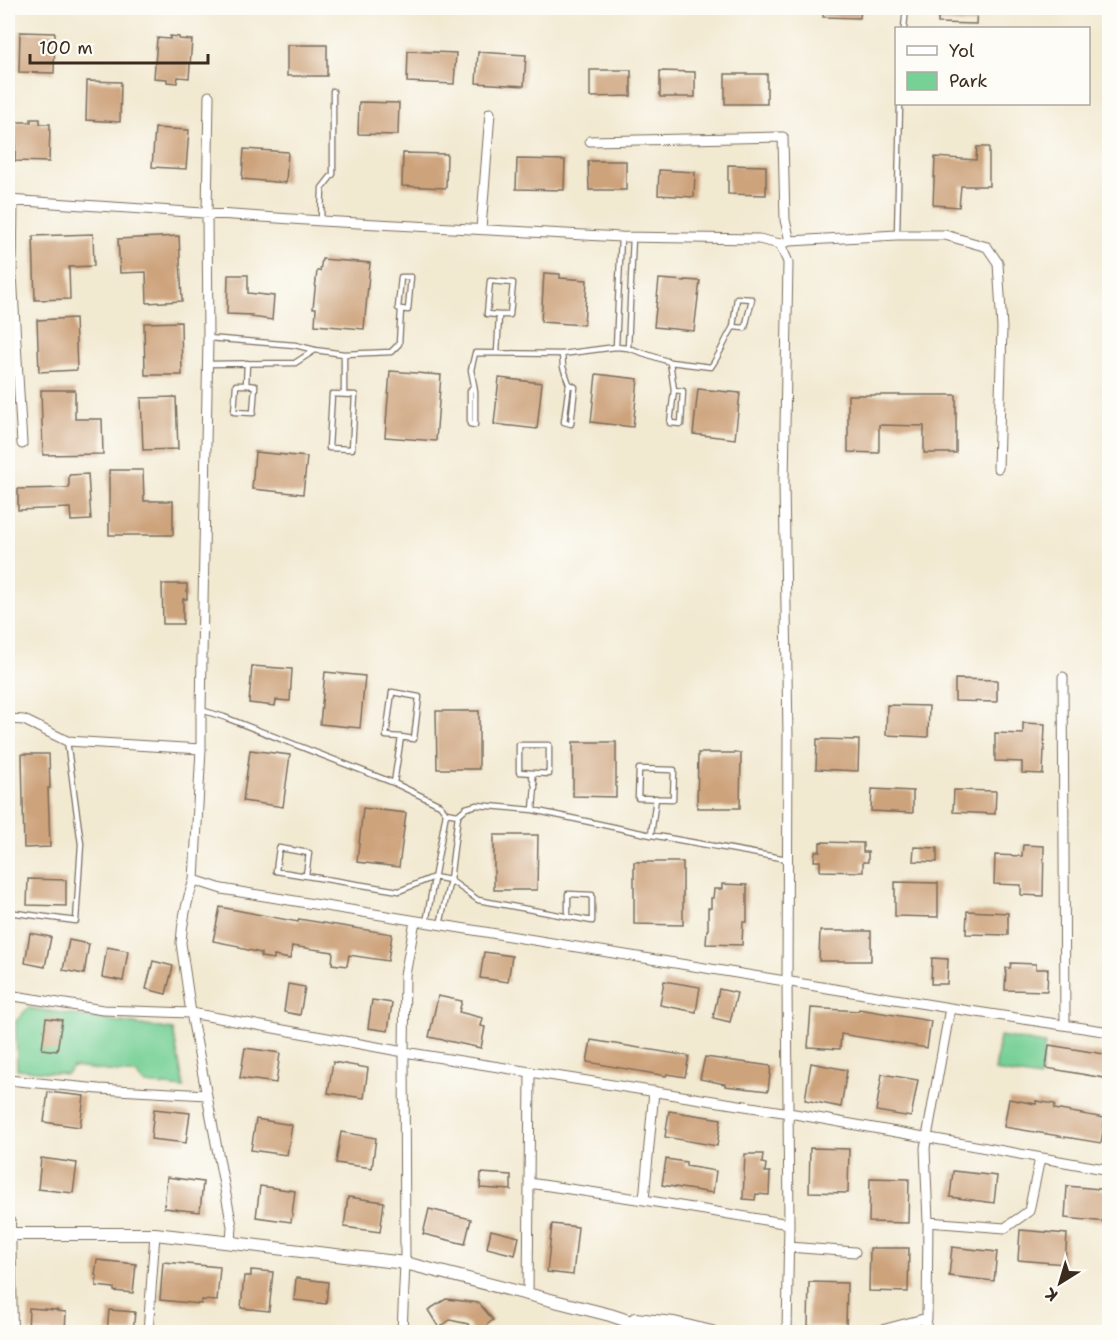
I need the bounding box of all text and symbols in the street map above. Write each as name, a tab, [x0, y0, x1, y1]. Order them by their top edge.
scale bar	[30, 27, 208, 65]
legend	[895, 27, 1090, 105]
text: 100 m	[39, 36, 93, 60]
text: Yol	[949, 39, 975, 63]
text: Park	[949, 69, 988, 93]
north arrow	[1030, 1253, 1090, 1313]
text: K	[1041, 1283, 1062, 1306]

